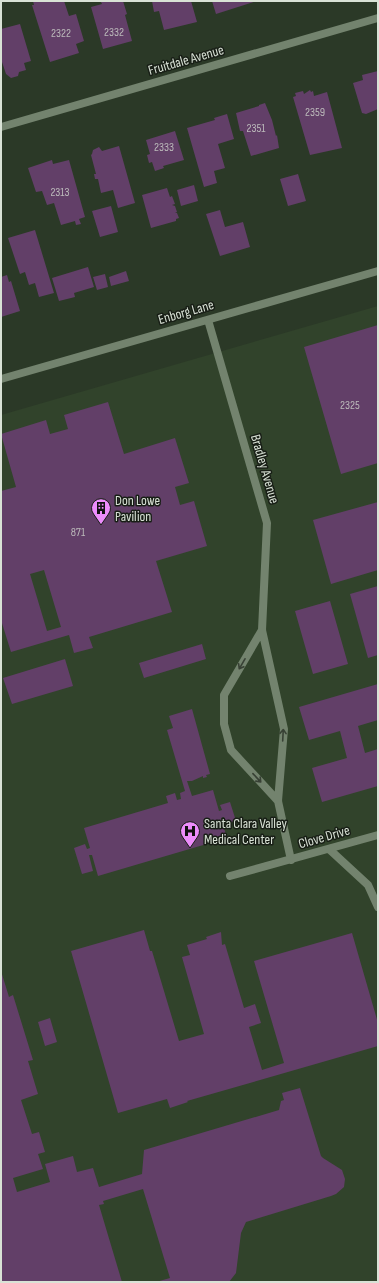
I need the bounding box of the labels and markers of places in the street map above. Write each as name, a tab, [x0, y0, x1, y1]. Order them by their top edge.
place label: Don Lowe Pavilion	[115, 492, 160, 525]
building icon: Don Lowe Pavilion	[90, 497, 112, 525]
place label: Santa Clara Valley Medical Center	[204, 815, 287, 848]
hospital icon: Santa Clara Valley Medical Center	[179, 820, 201, 848]

